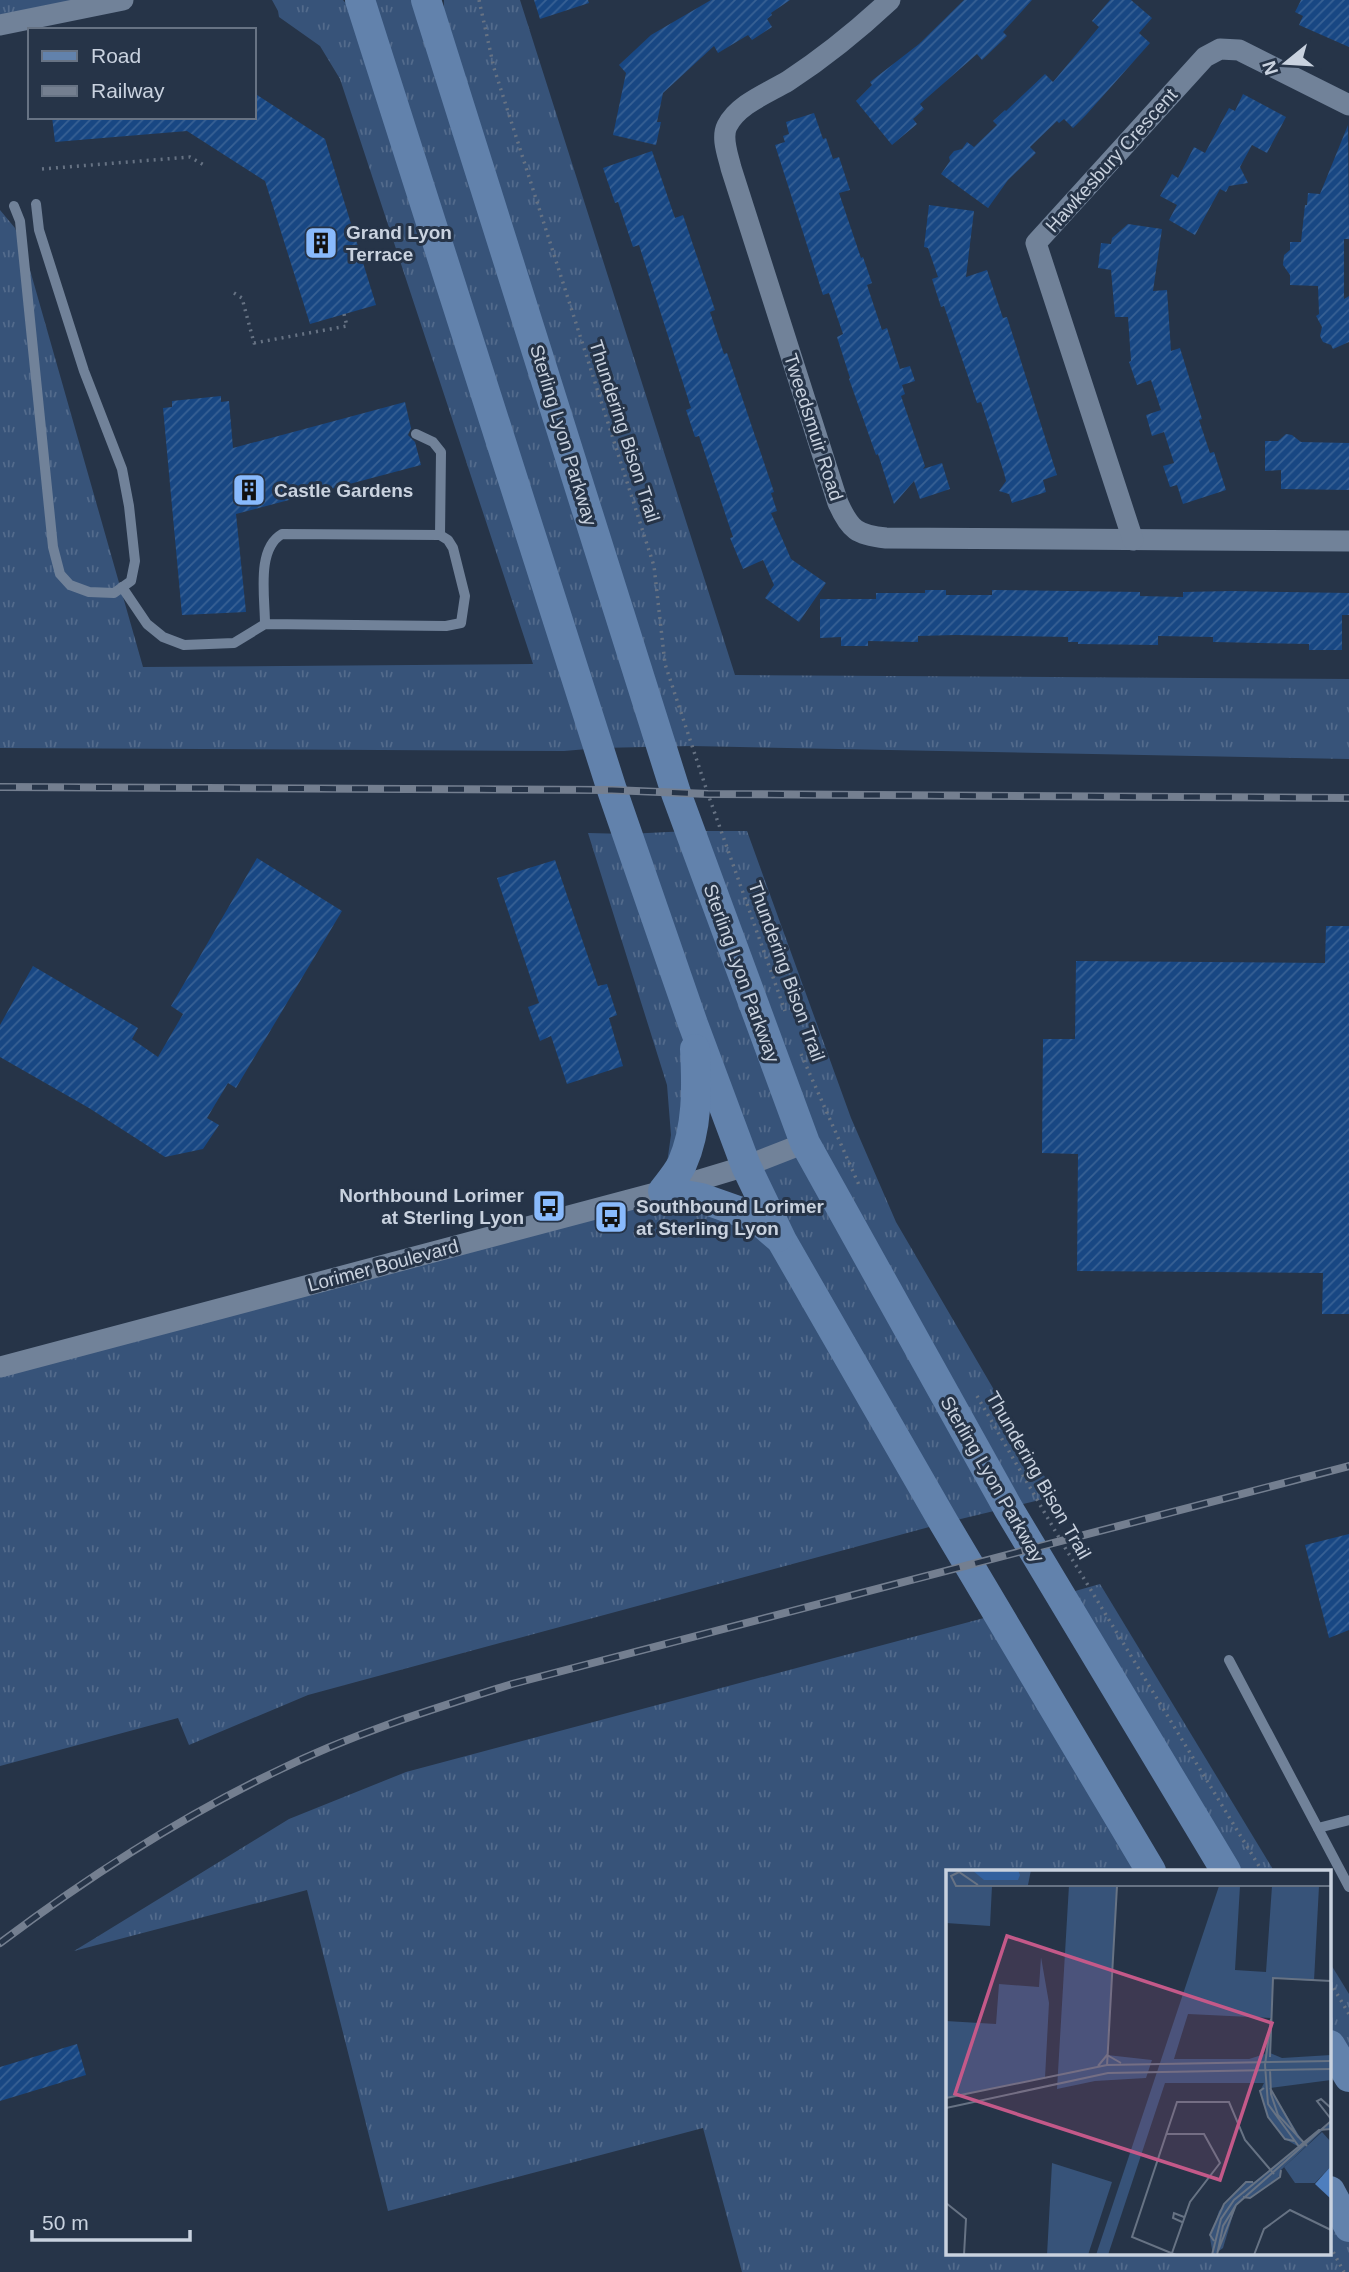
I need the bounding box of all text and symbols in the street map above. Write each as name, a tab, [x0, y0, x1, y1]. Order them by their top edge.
legend	[28, 28, 256, 119]
north arrow	[1251, 28, 1321, 98]
text: Road	[91, 44, 141, 67]
text: N	[1258, 58, 1282, 78]
text: Railway	[91, 79, 165, 102]
street label: Hawkesbury Crescent	[1041, 84, 1182, 236]
place label: Grand Lyon Terrace	[346, 222, 452, 265]
building icon: Grand Lyon Terrace	[302, 224, 340, 262]
street label: Thundering Bison Trail	[585, 338, 664, 525]
street label: Sterling Lyon Parkway	[526, 342, 601, 529]
street label: Tweedsmuir Road	[780, 351, 847, 503]
building icon: Castle Gardens	[230, 471, 268, 509]
place label: Castle Gardens	[274, 480, 413, 501]
street label: Thundering Bison Trail	[744, 878, 829, 1064]
street label: Sterling Lyon Parkway	[699, 881, 784, 1066]
place label: Northbound Lorimer at Sterling Lyon	[339, 1185, 525, 1228]
bus stop icon: Northbound Lorimer at Sterling Lyon	[530, 1187, 568, 1225]
place label: Southbound Lorimer at Sterling Lyon	[636, 1196, 824, 1239]
bus stop icon: Southbound Lorimer at Sterling Lyon	[592, 1198, 630, 1236]
street label: Lorimer Boulevard	[305, 1235, 461, 1296]
street label: Thundering Bison Trail	[982, 1388, 1095, 1563]
street label: Sterling Lyon Parkway	[936, 1392, 1049, 1566]
inset map	[946, 1870, 1332, 2254]
scale bar	[32, 2198, 189, 2242]
text: 50 m	[42, 2211, 89, 2234]

